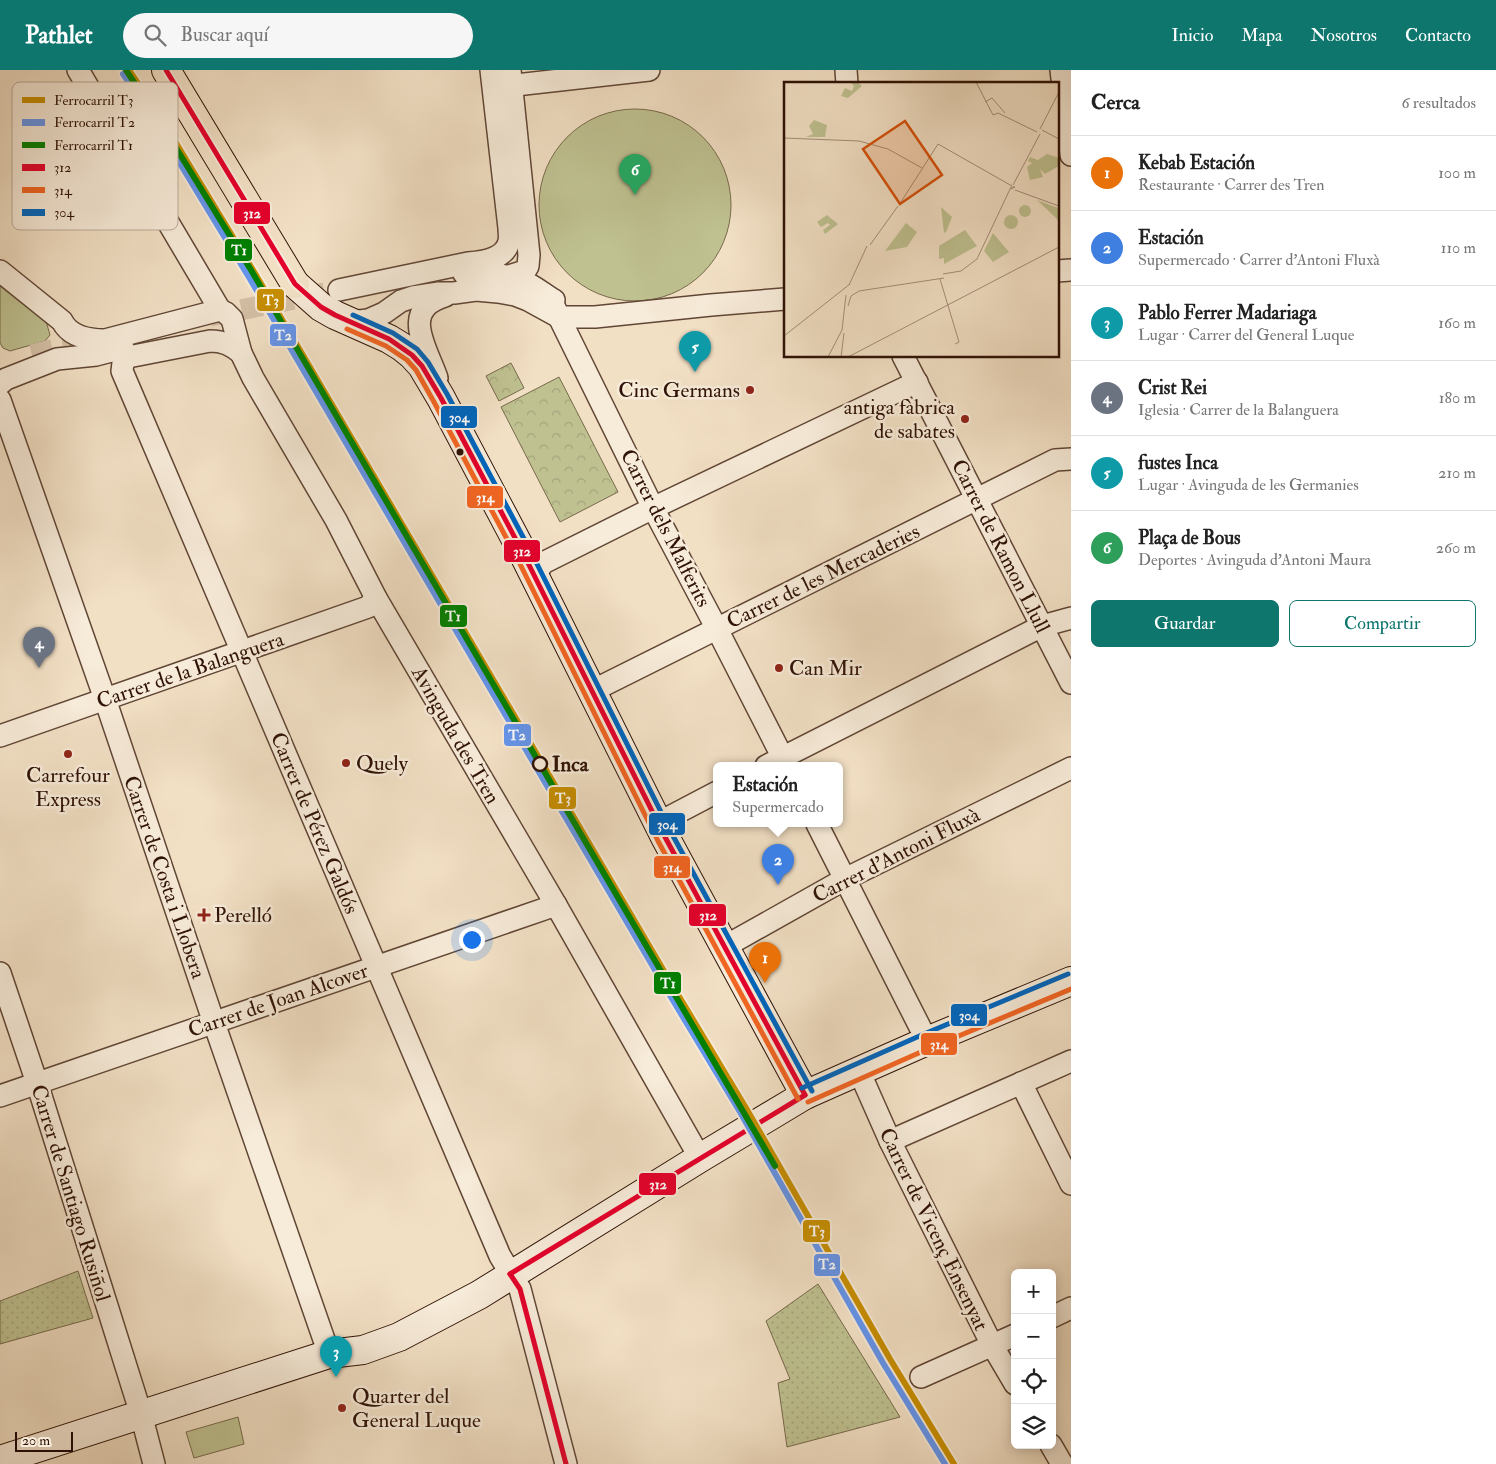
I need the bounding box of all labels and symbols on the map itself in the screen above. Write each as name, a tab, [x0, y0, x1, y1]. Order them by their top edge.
legend	[12, 82, 178, 230]
inset map	[784, 82, 1058, 358]
text: Ferrocarril T3	[54, 92, 133, 109]
text: Ferrocarril T2	[54, 114, 135, 131]
text: Ferrocarril T1	[54, 137, 133, 154]
pin: 6	[619, 154, 651, 195]
text: 312	[54, 159, 71, 176]
text: 314	[54, 182, 73, 199]
line badge: 312	[233, 201, 271, 225]
text: 304	[54, 204, 76, 221]
text: 312	[243, 205, 261, 222]
line badge: T1	[224, 238, 253, 262]
text: T1	[230, 242, 247, 259]
line badge: T3	[256, 288, 285, 312]
text: T3	[262, 292, 279, 309]
line badge: T2	[269, 323, 297, 347]
text: T2	[273, 327, 292, 344]
pin: 5	[679, 331, 711, 372]
place label: Cinc Germans	[618, 377, 740, 404]
marker: Cinc Germans	[744, 384, 756, 396]
place label: antiga fàbrica de sabates	[844, 394, 955, 445]
line badge: 304	[440, 405, 478, 429]
text: 304	[449, 409, 470, 426]
marker: antiga fàbrica de sabates	[959, 413, 971, 425]
street label: Carrer dels Malferits	[614, 445, 717, 612]
unlabelled marker	[455, 447, 465, 457]
street label: Carrer de Ramon Llull	[945, 455, 1056, 638]
line badge: 314	[466, 485, 504, 509]
text: 314	[476, 489, 495, 506]
street label: Carrer de les Mercaderies	[722, 518, 924, 635]
line badge: 312	[503, 539, 541, 563]
text: 312	[513, 543, 531, 560]
line badge: T1	[439, 604, 468, 628]
text: T1	[444, 608, 461, 625]
street label: Carrer de la Balanguera	[93, 626, 288, 715]
pin: 4	[23, 627, 55, 668]
place label: Can Mir	[789, 655, 862, 682]
street label: Avinguda des Tren	[405, 661, 506, 809]
marker: Can Mir	[773, 662, 785, 674]
line badge: T2	[503, 723, 532, 747]
text: T2	[507, 727, 526, 744]
street label: Carrer de Pérez Galdós	[264, 728, 365, 918]
marker: Carrefour Express	[62, 748, 74, 760]
place label: Quely	[356, 750, 409, 777]
place label: Inca	[552, 751, 590, 778]
marker: Inca	[532, 756, 548, 772]
marker: Quely	[340, 757, 352, 769]
place label: Carrefour Express	[26, 762, 110, 813]
street label: Carrer de Costa i Llobera	[117, 772, 212, 982]
line badge: T3	[548, 786, 577, 810]
text: T3	[554, 790, 571, 807]
street label: Carrer d'Antoni Fluxà	[808, 801, 985, 909]
line badge: 304	[648, 812, 686, 836]
text: 304	[657, 816, 678, 833]
pin: 2	[762, 844, 794, 885]
line badge: 314	[653, 855, 691, 879]
text: 314	[663, 859, 682, 876]
place label: Perelló	[214, 902, 272, 929]
line badge: 312	[688, 903, 727, 927]
text: 312	[699, 907, 717, 924]
marker: Perelló	[198, 909, 210, 921]
your location	[459, 927, 485, 953]
pin: 1	[749, 942, 781, 983]
street label: Carrer de Joan Alcover	[185, 957, 372, 1044]
line badge: T1	[653, 971, 682, 995]
text: T1	[659, 975, 676, 992]
line badge: 304	[950, 1003, 988, 1027]
text: 304	[959, 1007, 980, 1024]
line badge: 314	[920, 1032, 958, 1056]
text: 314	[930, 1036, 949, 1053]
street label: Carrer de Santiago Rusiñol	[25, 1081, 117, 1306]
street label: Carrer de Vicenç Ensenyat	[873, 1123, 995, 1335]
line badge: 312	[638, 1172, 677, 1196]
text: 312	[649, 1176, 667, 1193]
line badge: T3	[802, 1219, 831, 1243]
text: T3	[808, 1223, 825, 1240]
line badge: T2	[813, 1253, 841, 1277]
text: T2	[817, 1256, 836, 1273]
pin: 3	[320, 1336, 352, 1377]
place label: Quarter del General Luque	[352, 1383, 481, 1434]
marker: Quarter del General Luque	[336, 1402, 348, 1414]
scale bar	[15, 1429, 72, 1452]

